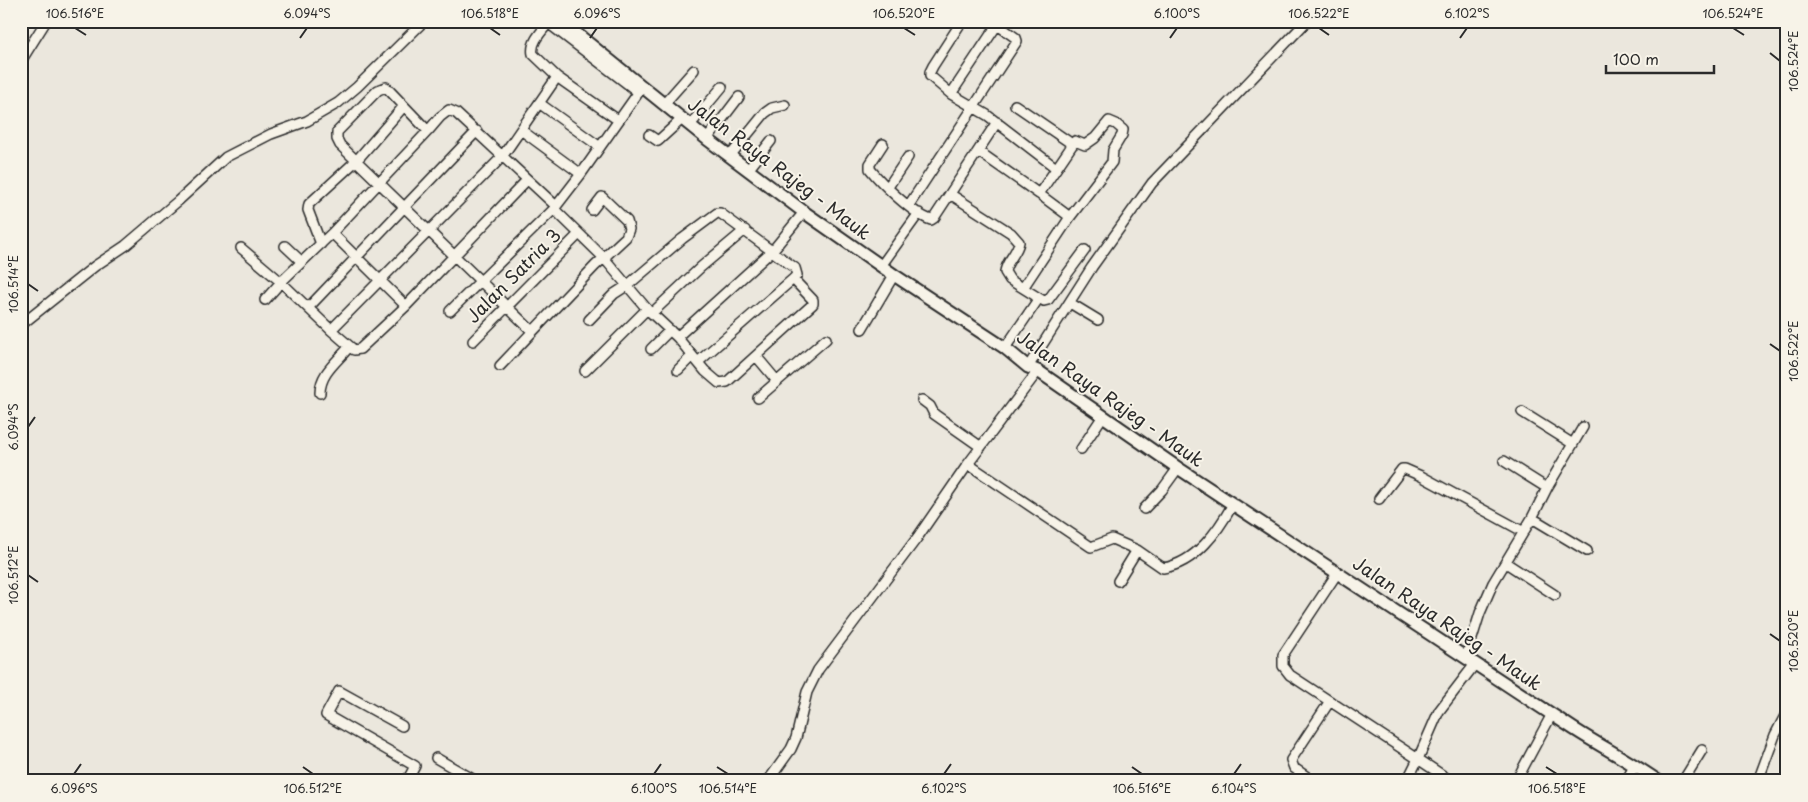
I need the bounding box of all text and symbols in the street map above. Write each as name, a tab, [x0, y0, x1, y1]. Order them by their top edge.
text: 106.516°E	[46, 4, 104, 22]
text: 6.094°S	[283, 4, 331, 22]
text: 106.518°E	[461, 4, 519, 22]
text: 6.096°S	[573, 4, 621, 22]
text: 106.520°E	[873, 4, 935, 22]
text: 6.100°S	[1154, 4, 1200, 22]
text: 106.522°E	[1288, 4, 1350, 22]
text: 6.102°S	[1444, 4, 1490, 22]
text: 106.524°E	[1702, 4, 1764, 22]
text: 106.524°E	[1784, 30, 1802, 92]
scale bar	[1606, 42, 1713, 74]
text: 100 m	[1613, 47, 1659, 70]
street label: Jalan Raya Rajeg - Mauk	[683, 90, 877, 246]
street label: Jalan Satria 3	[459, 221, 566, 328]
text: 106.514°E	[4, 255, 22, 313]
text: 106.522°E	[1784, 320, 1802, 382]
street label: Jalan Raya Rajeg - Mauk	[1012, 323, 1210, 473]
text: 6.094°S	[4, 403, 22, 451]
text: 106.512°E	[4, 546, 22, 604]
street label: Jalan Raya Rajeg - Mauk	[1348, 549, 1548, 696]
text: 106.520°E	[1784, 610, 1802, 672]
text: 6.096°S	[50, 779, 98, 797]
text: 106.512°E	[284, 779, 342, 797]
text: 6.100°S	[631, 779, 677, 797]
text: 106.514°E	[699, 779, 757, 797]
text: 6.102°S	[921, 779, 967, 797]
text: 106.516°E	[1113, 779, 1171, 797]
text: 6.104°S	[1211, 779, 1257, 797]
text: 106.518°E	[1528, 779, 1586, 797]

